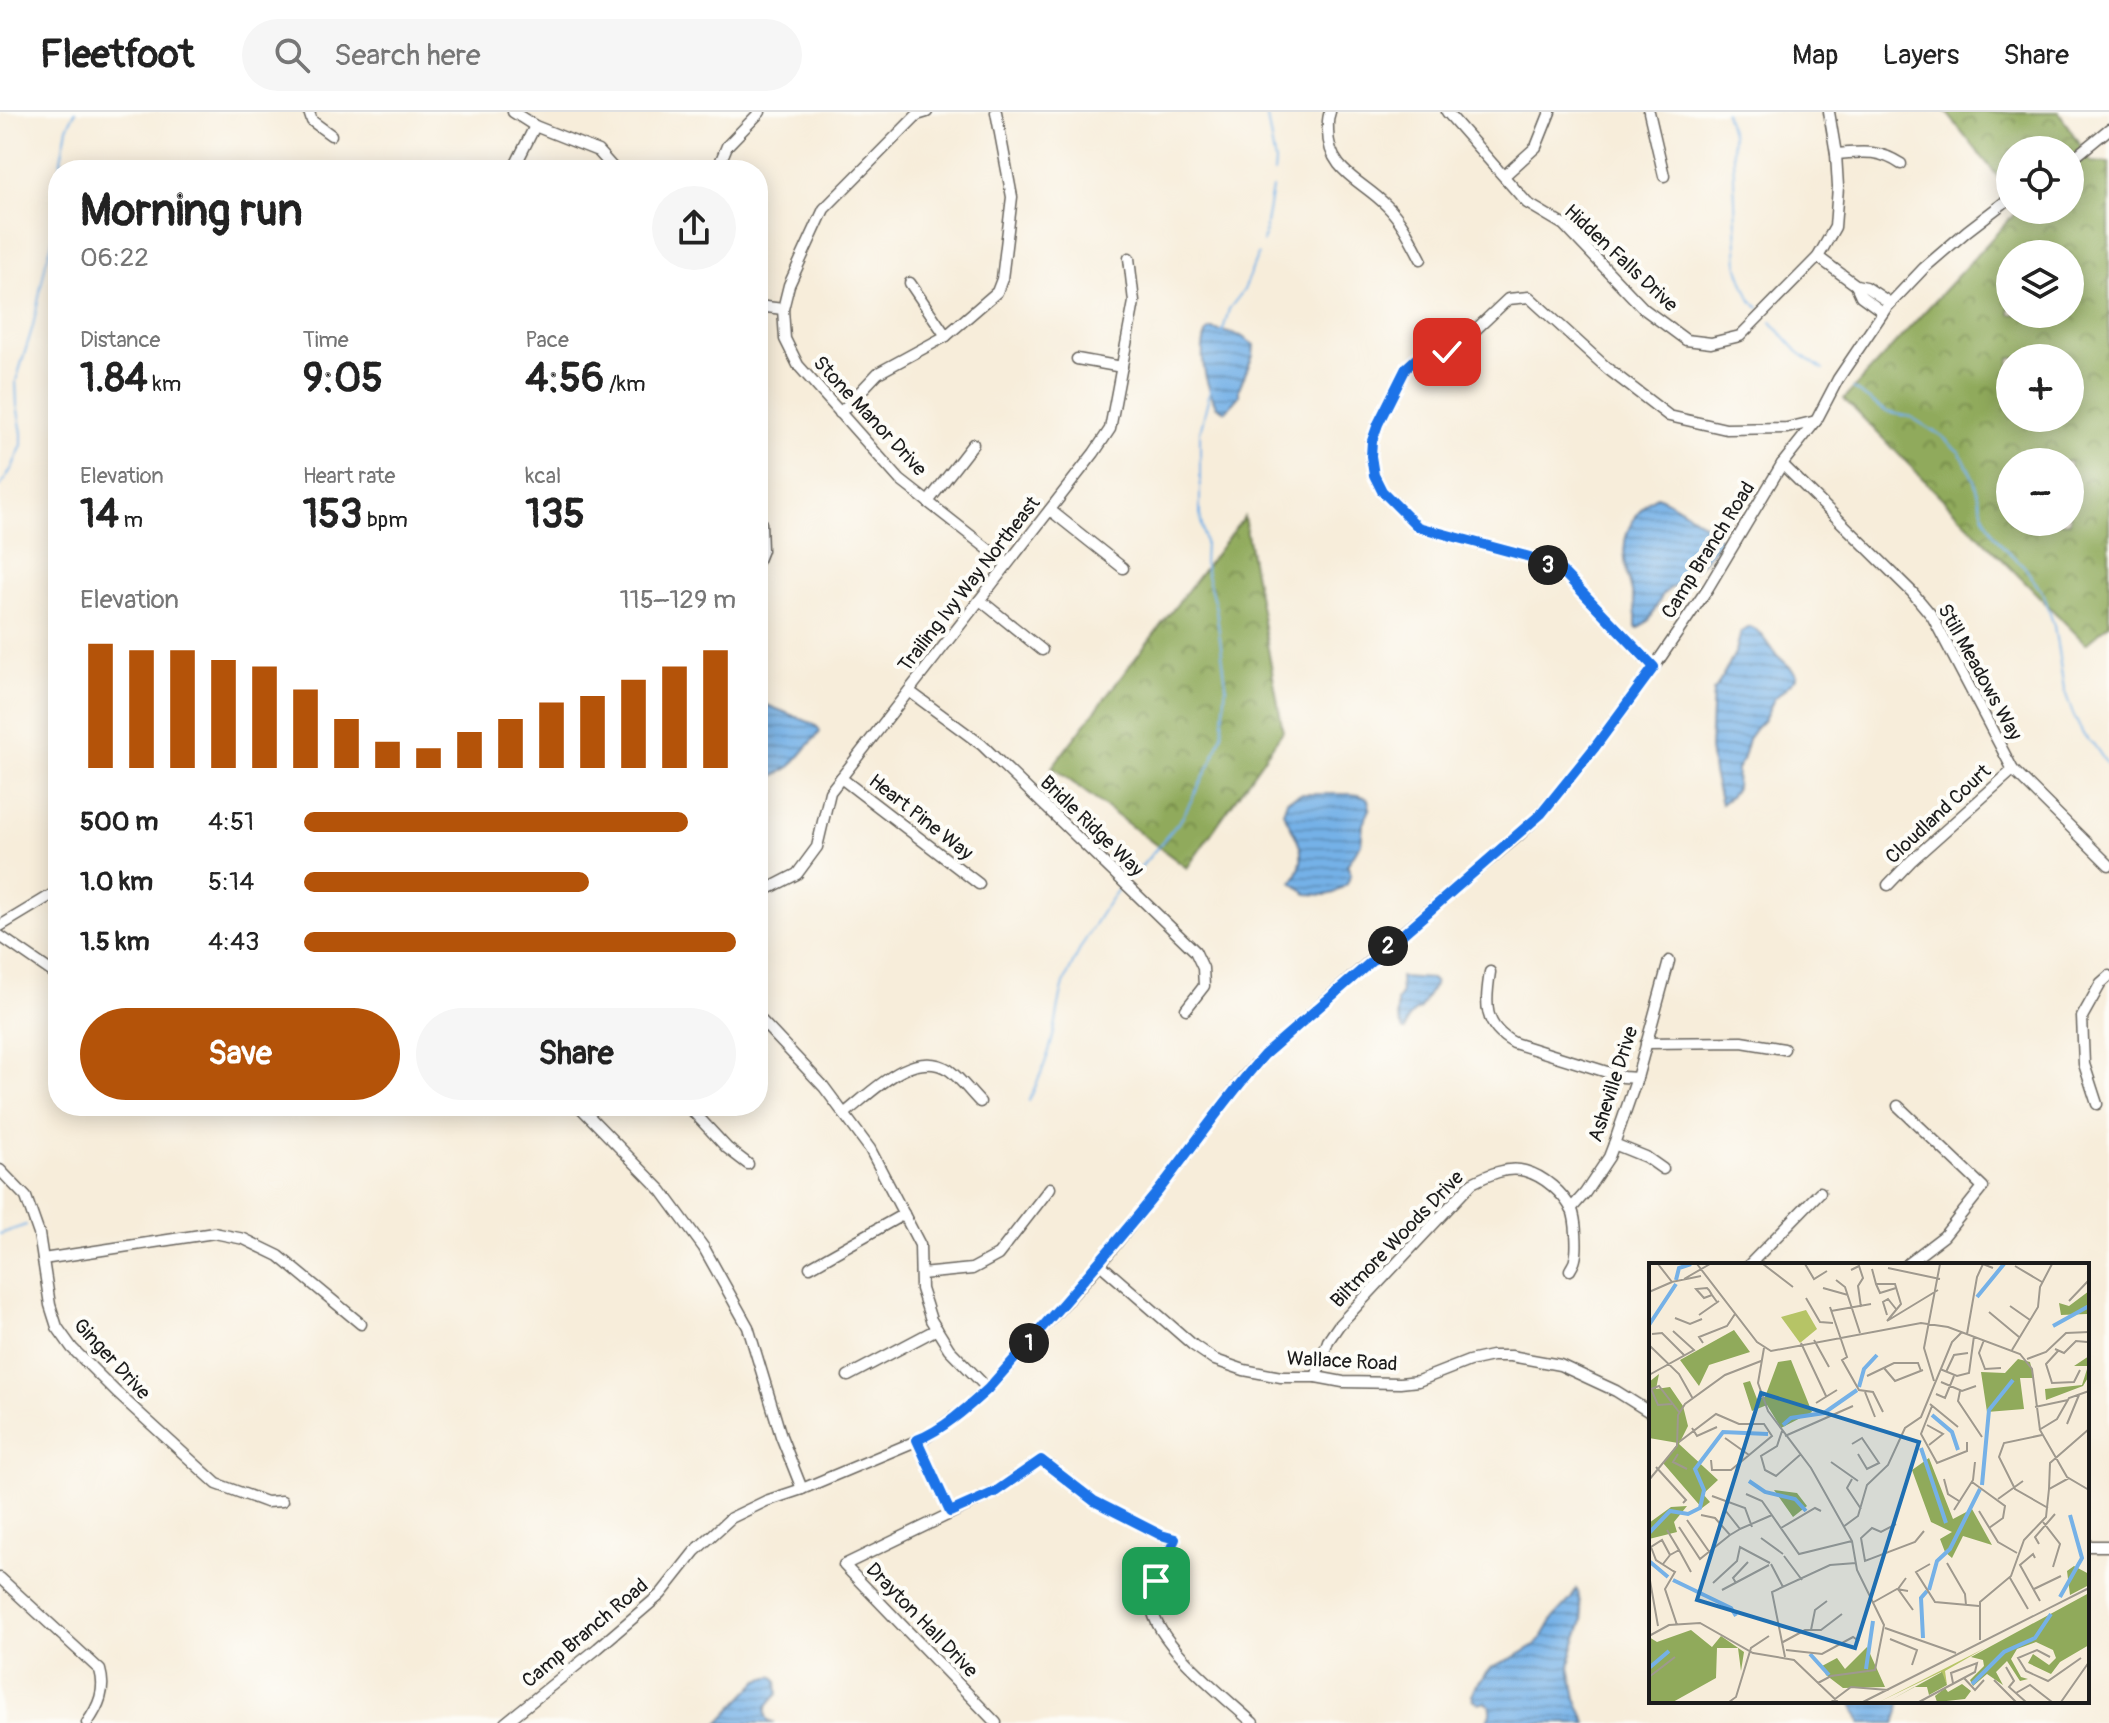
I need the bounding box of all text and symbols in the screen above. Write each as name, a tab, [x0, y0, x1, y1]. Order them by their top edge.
search box	[242, 19, 802, 91]
text: Fleetfoot	[40, 31, 194, 79]
icon: search	[270, 33, 314, 77]
text: Search here	[334, 37, 481, 74]
text: Map	[1792, 38, 1838, 73]
text: Layers	[1882, 38, 1959, 73]
text: Share	[2003, 38, 2069, 73]
map controls	[1996, 136, 2084, 536]
button: locate	[1996, 136, 2084, 224]
text: Morning run	[80, 184, 303, 239]
button: share	[652, 186, 736, 270]
street label: Hidden Falls Drive	[1559, 199, 1683, 317]
button: layers	[1996, 240, 2084, 328]
text: 06:22	[80, 242, 149, 274]
pin	[1413, 318, 1481, 386]
text: Distance	[80, 326, 160, 354]
text: Time	[303, 326, 349, 354]
text: Pace	[525, 326, 569, 354]
icon: check	[1425, 330, 1469, 374]
button: +	[1996, 344, 2084, 432]
street label: Stone Manor Drive	[808, 351, 932, 481]
text: 1.84	[80, 354, 148, 403]
text: 9:05	[303, 354, 383, 403]
text: 4:56	[525, 354, 604, 403]
text: km	[148, 370, 181, 398]
text: /km	[604, 370, 646, 398]
button: −	[1996, 448, 2084, 536]
text: Elevation	[80, 462, 164, 490]
text: Heart rate	[303, 462, 395, 490]
text: kcal	[525, 462, 561, 490]
street label: Camp Branch Road	[1656, 477, 1760, 623]
text: 14	[80, 490, 119, 539]
text: 153	[303, 490, 362, 539]
text: 135	[525, 490, 585, 539]
street label: Trailing Ivy Way Northeast	[893, 490, 1046, 677]
text: m	[119, 506, 143, 534]
text: bpm	[362, 506, 408, 534]
pin: 3	[1528, 545, 1568, 585]
text: 3	[1542, 551, 1554, 579]
text: Elevation	[80, 584, 179, 616]
text: 115–129 m	[619, 584, 736, 616]
street label: Still Meadows Way	[1932, 599, 2028, 745]
street label: Cloudland Court	[1880, 758, 1997, 869]
street label: Heart Pine Way	[864, 769, 978, 866]
street label: Bridle Ridge Way	[1035, 770, 1149, 882]
text: 500 m	[80, 806, 158, 838]
text: 4:51	[208, 806, 254, 838]
text: 1.0 km	[80, 866, 153, 898]
text: 5:14	[208, 866, 254, 898]
text: 1.5 km	[80, 926, 150, 958]
text: 4:43	[208, 926, 260, 958]
pin: 2	[1368, 926, 1408, 966]
text: 2	[1382, 932, 1394, 960]
button: Save	[80, 1008, 400, 1100]
button: Share	[416, 1008, 736, 1100]
street label: Asheville Drive	[1583, 1023, 1643, 1145]
street label: Biltmore Woods Drive	[1325, 1165, 1469, 1313]
inset map	[1649, 1263, 2089, 1703]
street label: Ginger Drive	[68, 1313, 156, 1405]
pin: 1	[1009, 1323, 1049, 1363]
text: 1	[1025, 1329, 1033, 1357]
street label: Wallace Road	[1286, 1346, 1398, 1376]
pin	[1122, 1547, 1190, 1615]
street label: Drayton Hall Drive	[861, 1557, 983, 1683]
icon: arrive	[1134, 1559, 1178, 1603]
street label: Camp Branch Road	[517, 1573, 653, 1693]

